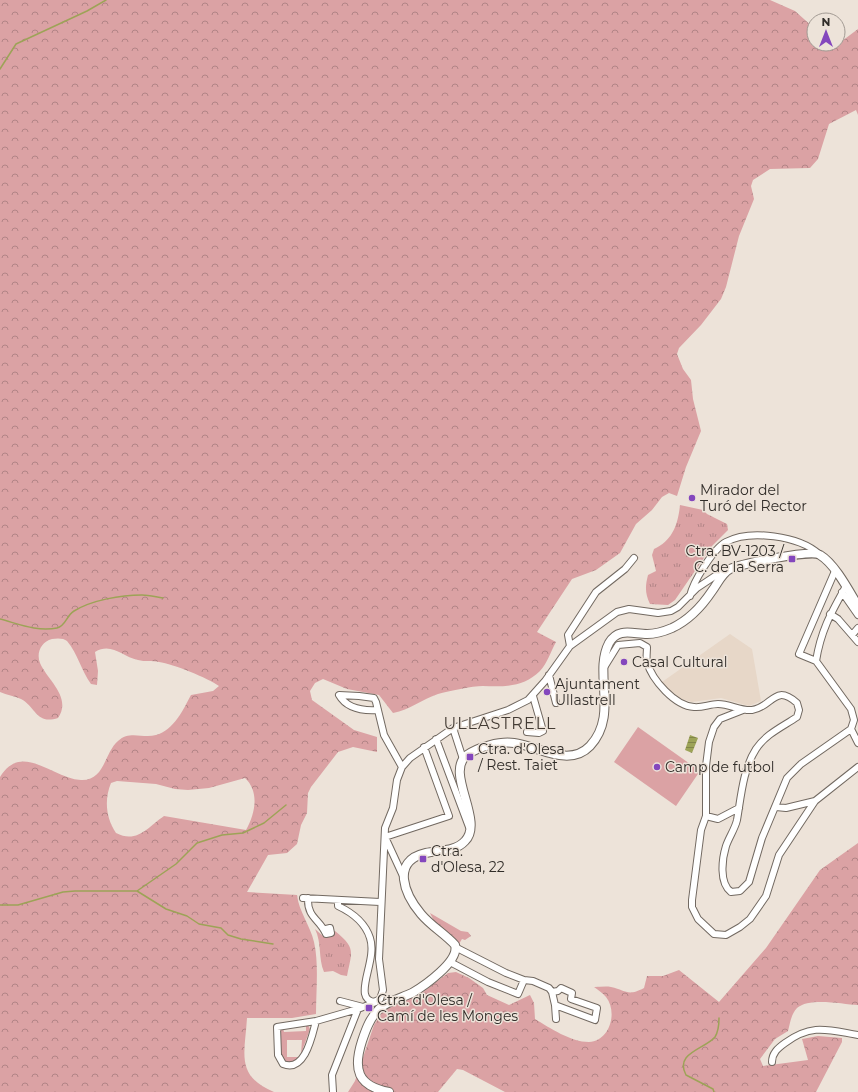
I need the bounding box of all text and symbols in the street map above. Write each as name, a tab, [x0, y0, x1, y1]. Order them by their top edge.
north arrow	[806, 12, 846, 52]
text: N	[822, 15, 830, 29]
place label: Mirador del Turó del Rector	[700, 481, 807, 515]
marker: Mirador del Turó del Rector	[687, 493, 697, 503]
place label: Ctra. BV-1203 / C. de la Serra	[685, 542, 785, 576]
marker: Ctra. BV-1203 / C. de la Serra	[787, 554, 797, 564]
place label: Casal Cultural	[632, 653, 728, 671]
marker: Casal Cultural	[619, 657, 629, 667]
place label: Ajuntament Ullastrell	[555, 675, 640, 709]
marker: Ajuntament Ullastrell	[542, 687, 552, 697]
district label: ULLASTRELL	[444, 714, 556, 733]
place label: Ctra. d'Olesa / Rest. Taiet	[477, 740, 565, 774]
marker: Ctra. d'Olesa / Rest. Taiet	[465, 752, 475, 762]
place label: Camp de futbol	[665, 758, 775, 776]
marker: Camp de futbol	[652, 762, 662, 772]
place label: Ctra. d'Olesa, 22	[431, 842, 505, 876]
marker: Ctra. d'Olesa, 22	[418, 854, 428, 864]
place label: Ctra. d'Olesa / Camí de les Monges	[377, 991, 518, 1025]
marker: Ctra. d'Olesa / Camí de les Monges	[364, 1003, 374, 1013]

